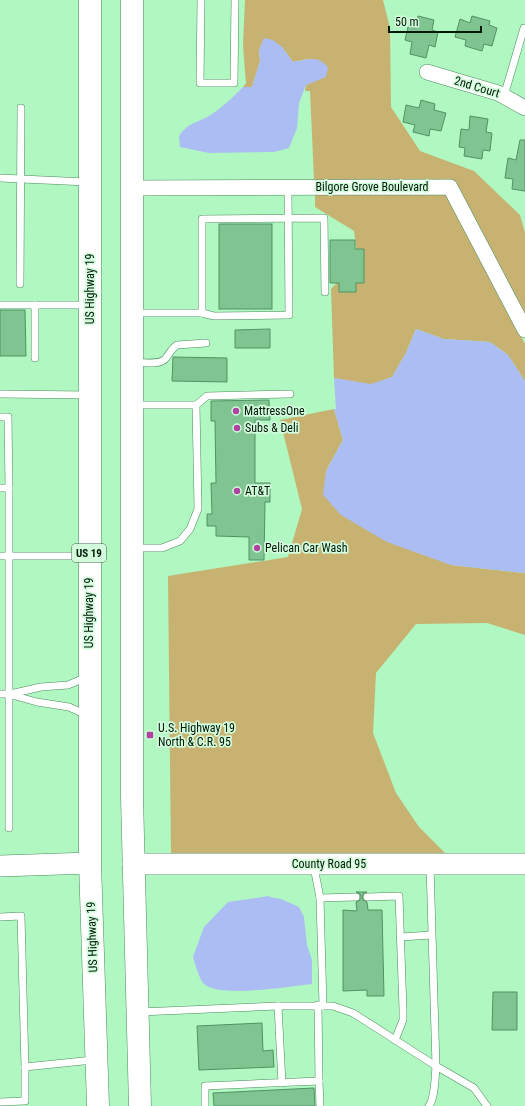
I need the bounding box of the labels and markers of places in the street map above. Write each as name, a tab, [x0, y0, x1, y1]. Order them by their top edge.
place label: MattressOne	[244, 404, 305, 418]
marker: MattressOne	[231, 406, 241, 416]
place label: Subs & Deli	[245, 421, 298, 435]
marker: Subs & Deli	[232, 423, 242, 433]
place label: AT&T	[245, 484, 270, 498]
marker: AT&T	[232, 486, 242, 496]
place label: Pelican Car Wash	[265, 541, 348, 555]
marker: Pelican Car Wash	[252, 543, 262, 553]
place label: U.S. Highway 19 North & C.R. 95	[158, 721, 235, 749]
marker: U.S. Highway 19 North & C.R. 95	[145, 730, 155, 740]

